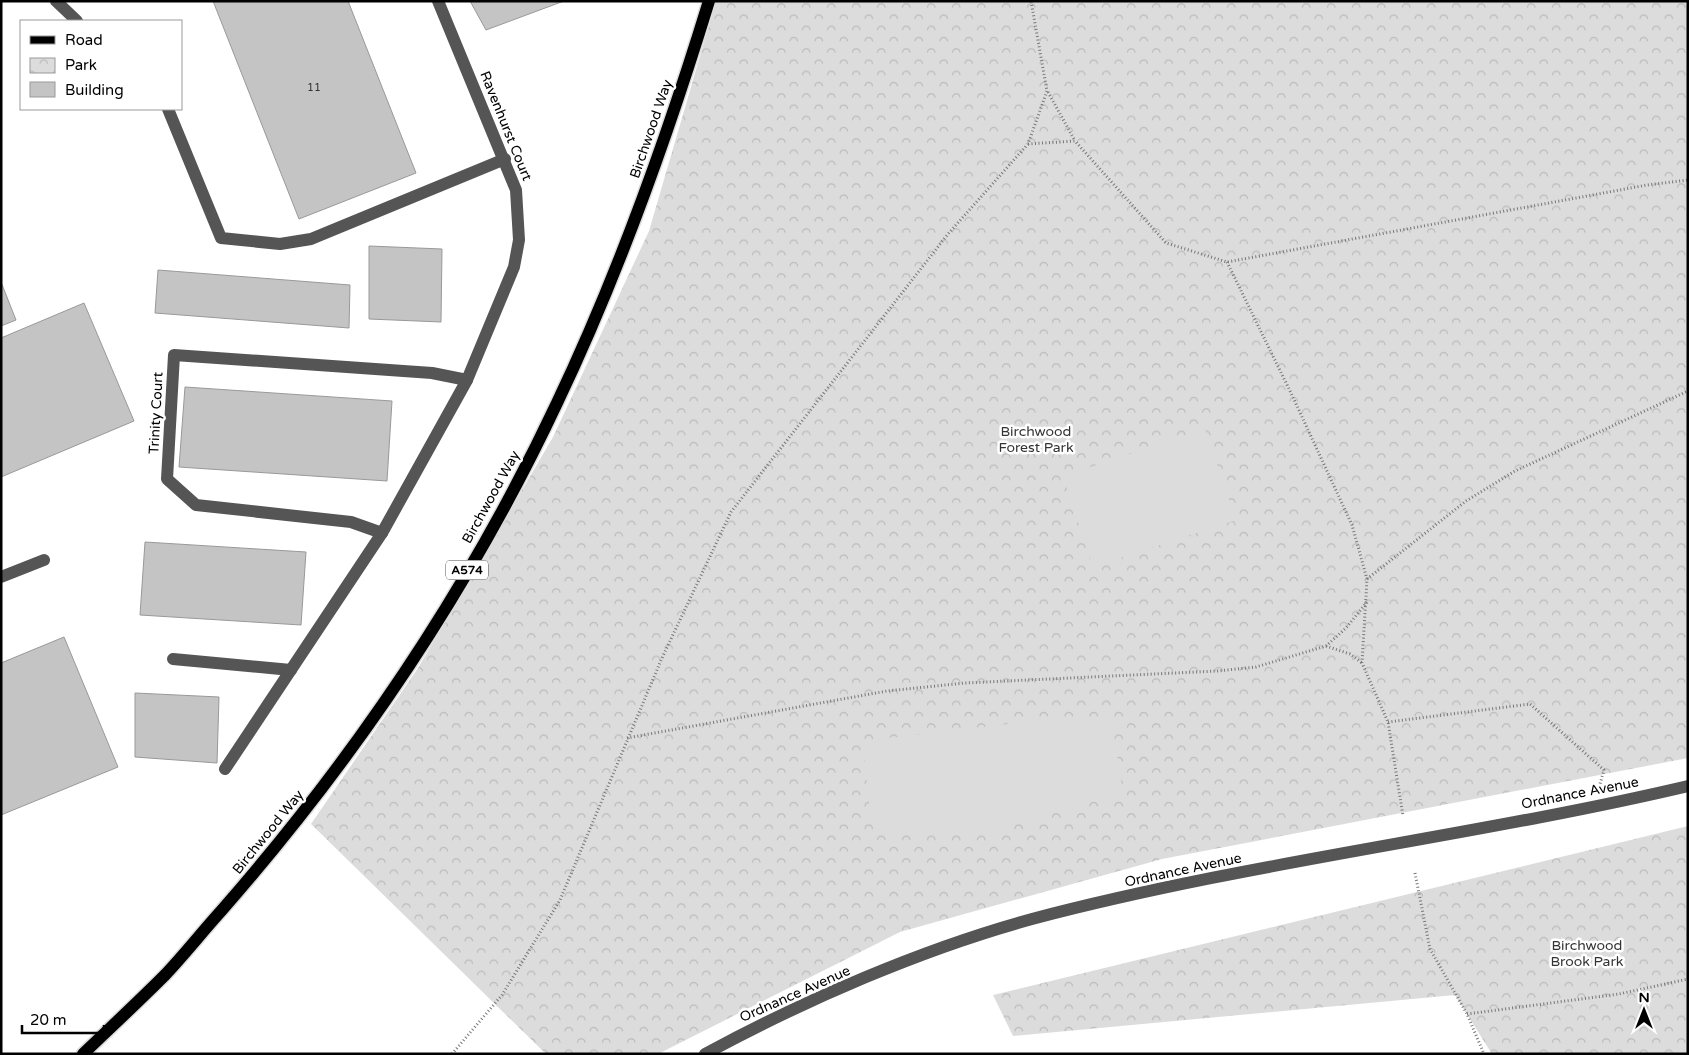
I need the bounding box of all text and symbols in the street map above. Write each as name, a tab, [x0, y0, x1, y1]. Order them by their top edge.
legend	[20, 20, 182, 110]
text: Road	[65, 31, 103, 49]
text: Park	[65, 56, 97, 74]
street label: Ravenhurst Court	[476, 69, 536, 184]
street label: Birchwood Way	[626, 77, 676, 181]
text: Building	[65, 81, 124, 99]
house number: 11	[307, 81, 321, 94]
street label: Trinity Court	[145, 371, 167, 455]
park label: Birchwood Forest Park	[998, 423, 1074, 456]
street label: Birchwood Way	[458, 447, 524, 546]
road number: A574	[446, 560, 488, 580]
street label: Ordnance Avenue	[1520, 773, 1640, 813]
street label: Birchwood Way	[229, 786, 307, 878]
street label: Ordnance Avenue	[1123, 849, 1243, 891]
park label: Birchwood Brook Park	[1551, 937, 1624, 970]
street label: Ordnance Avenue	[737, 962, 853, 1026]
north arrow	[1619, 985, 1669, 1035]
text: N	[1638, 989, 1650, 1006]
scale bar	[22, 1002, 105, 1034]
text: 20 m	[30, 1011, 67, 1029]

